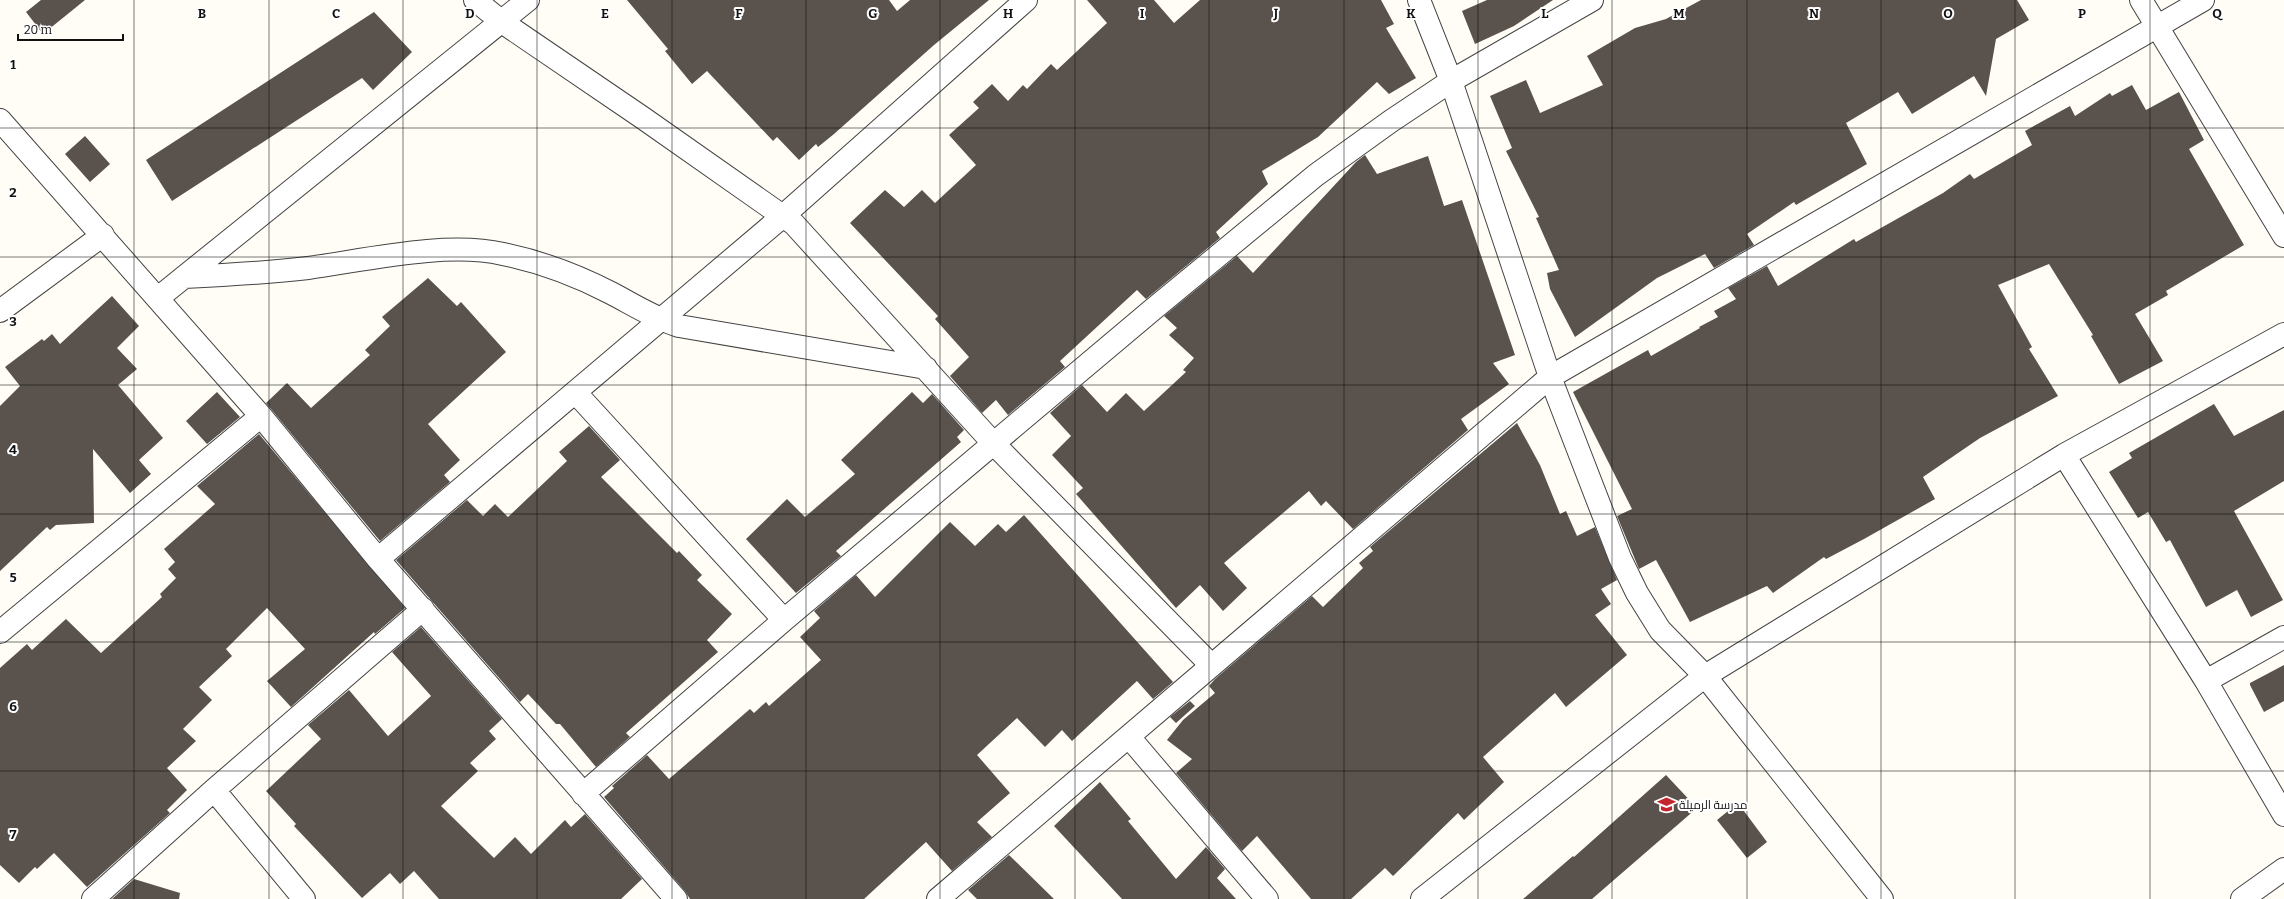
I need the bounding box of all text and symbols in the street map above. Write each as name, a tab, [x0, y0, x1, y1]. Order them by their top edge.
text: B	[198, 6, 206, 21]
text: C	[332, 6, 340, 21]
text: D	[465, 6, 475, 21]
text: E	[601, 6, 609, 21]
text: F	[735, 6, 743, 21]
text: G	[868, 6, 878, 21]
text: H	[1003, 6, 1013, 21]
text: I	[1140, 6, 1145, 21]
text: J	[1273, 6, 1279, 21]
text: K	[1406, 6, 1416, 21]
text: L	[1541, 6, 1549, 21]
text: M	[1673, 6, 1685, 21]
text: N	[1809, 6, 1819, 21]
text: O	[1943, 6, 1953, 21]
text: P	[2078, 6, 2086, 21]
text: Q	[2212, 6, 2223, 21]
scale bar	[18, 16, 123, 42]
text: 20 m	[24, 23, 53, 37]
text: 1	[10, 57, 16, 72]
text: 2	[9, 185, 17, 200]
text: 3	[9, 314, 17, 329]
text: 4	[9, 442, 17, 457]
text: 5	[9, 570, 17, 585]
text: 6	[9, 699, 17, 714]
school or university icon: مدرسة الرميلة	[1656, 795, 1676, 815]
place label: مدرسة الرميلة	[1679, 798, 1748, 812]
text: 7	[10, 827, 17, 842]

